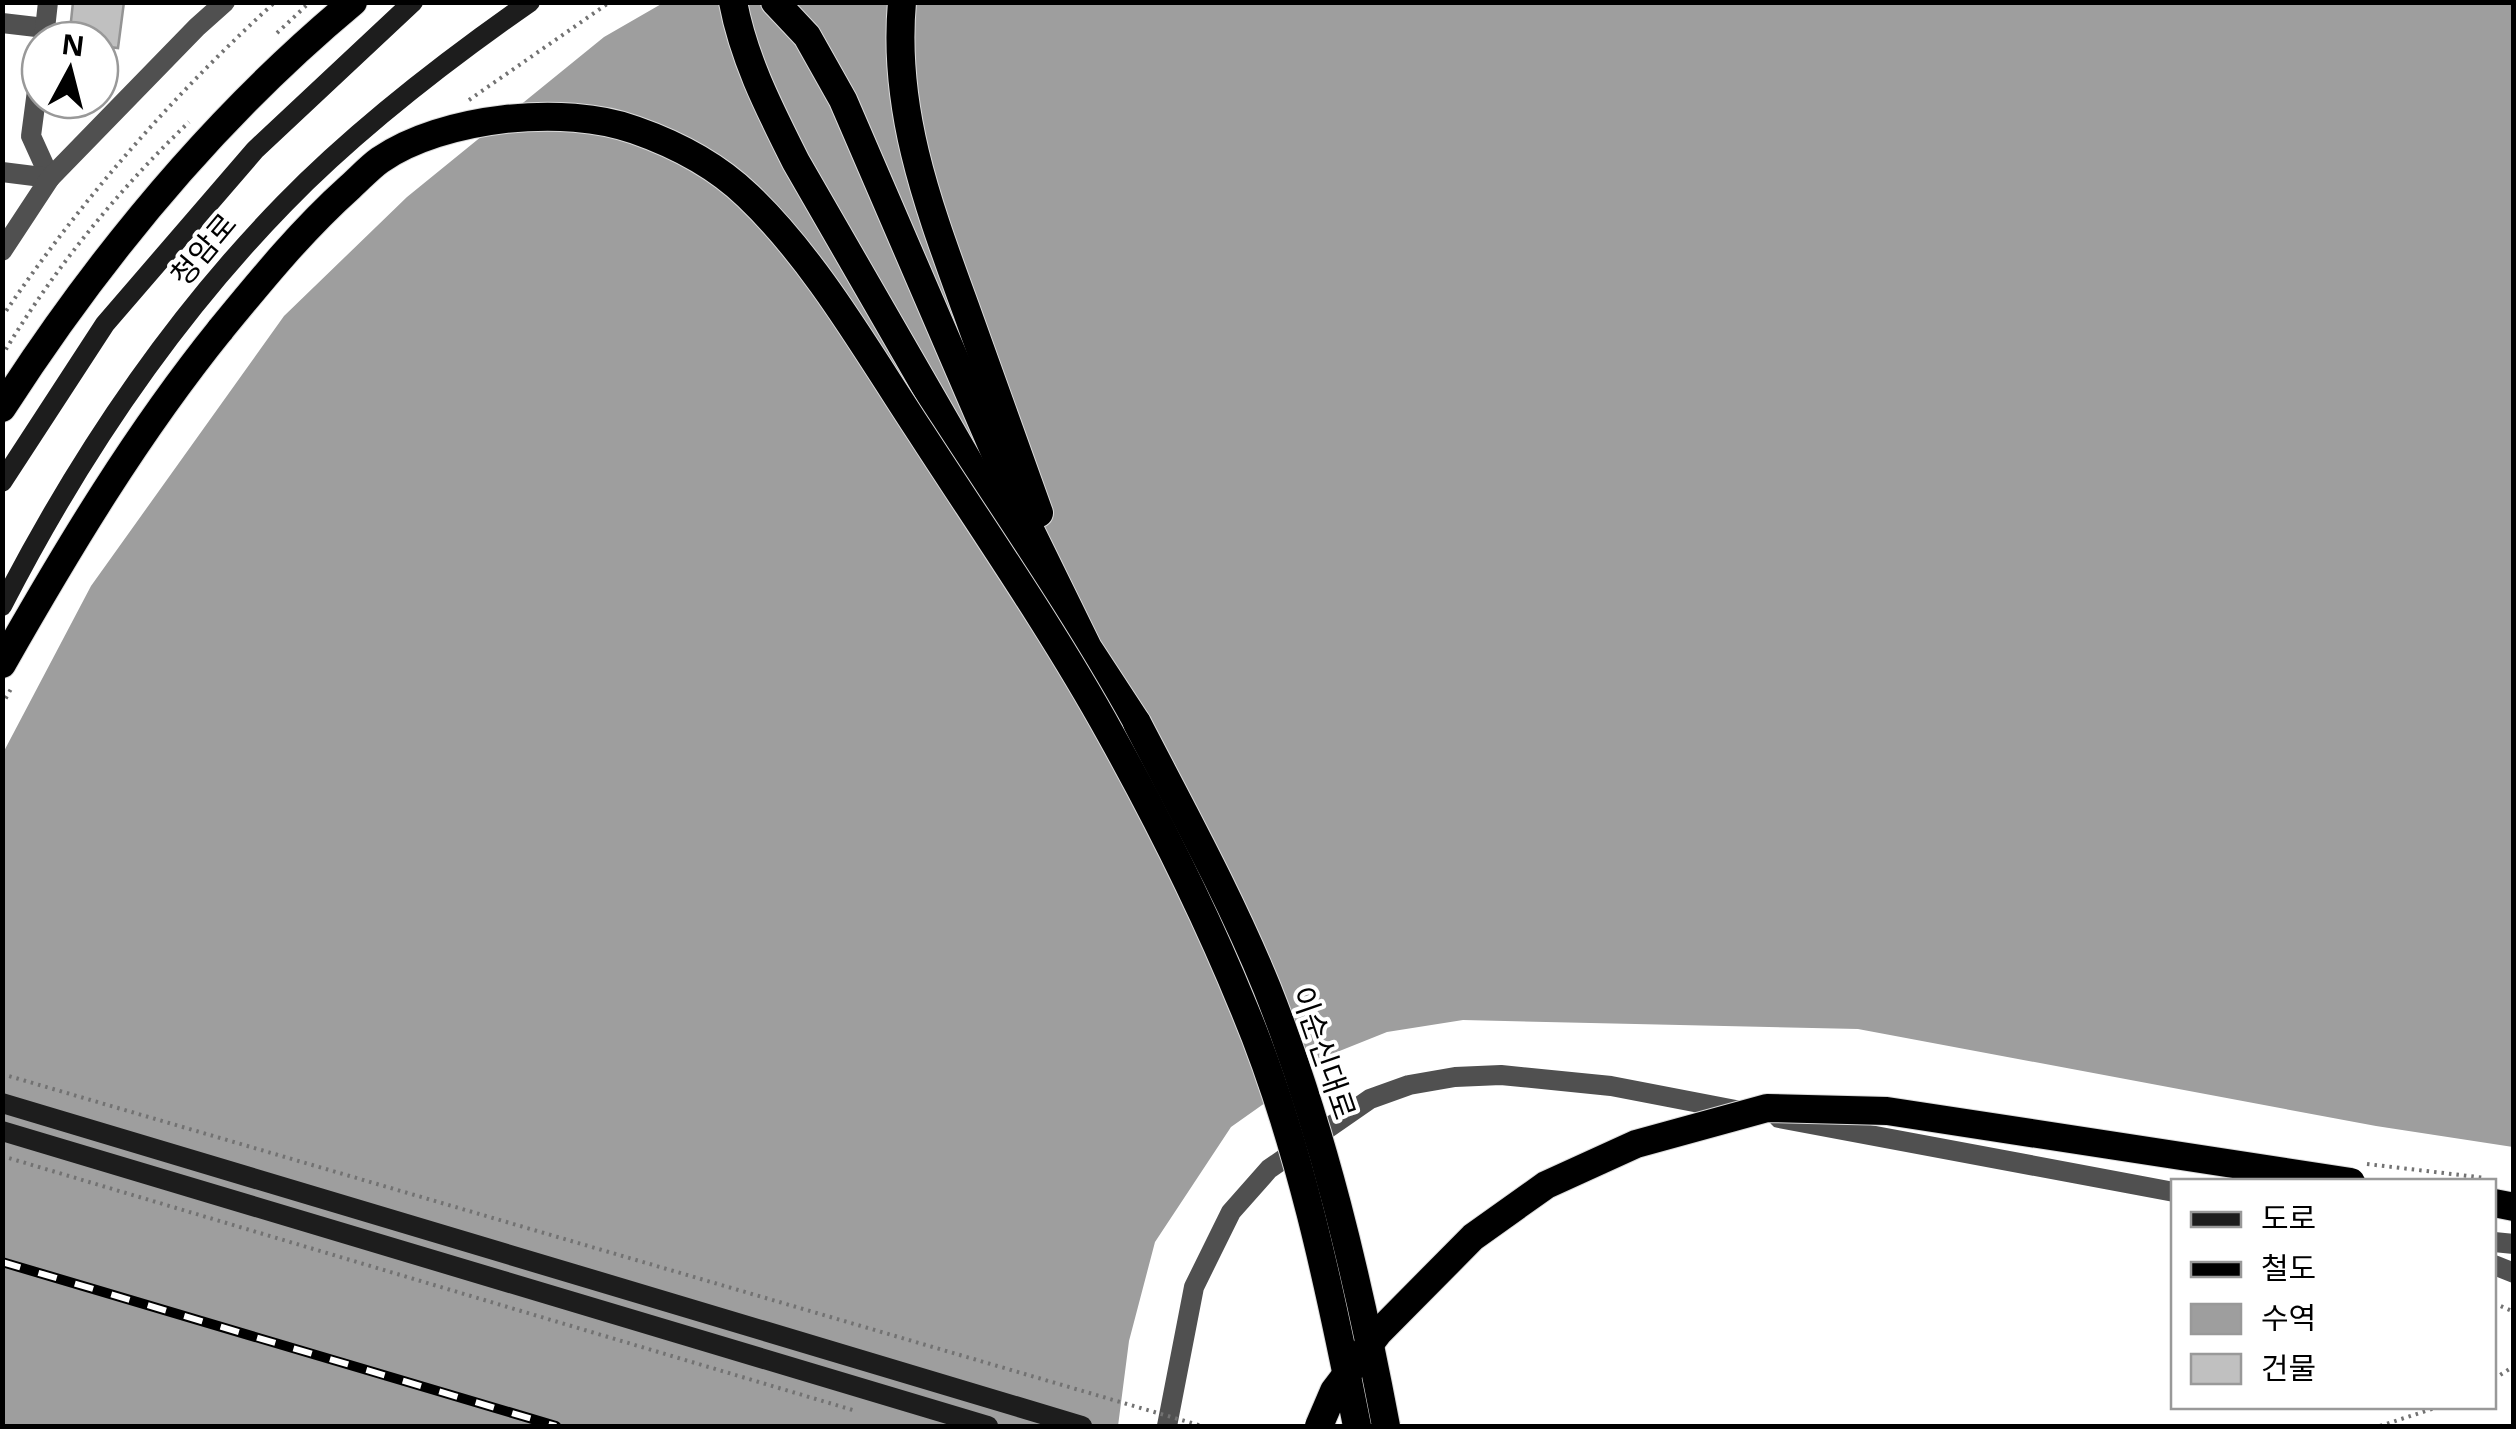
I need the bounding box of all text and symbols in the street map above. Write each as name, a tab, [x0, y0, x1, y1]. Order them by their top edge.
north arrow	[20, 20, 120, 120]
text: N	[60, 24, 87, 64]
street label: 청암로	[161, 204, 245, 294]
street label: 이순신대로	[1283, 981, 1366, 1124]
legend	[2171, 1179, 2496, 1409]
text: 도로	[2261, 1197, 2316, 1238]
text: 철도	[2261, 1247, 2316, 1288]
text: 수역	[2261, 1297, 2316, 1338]
text: 건물	[2261, 1347, 2316, 1388]

